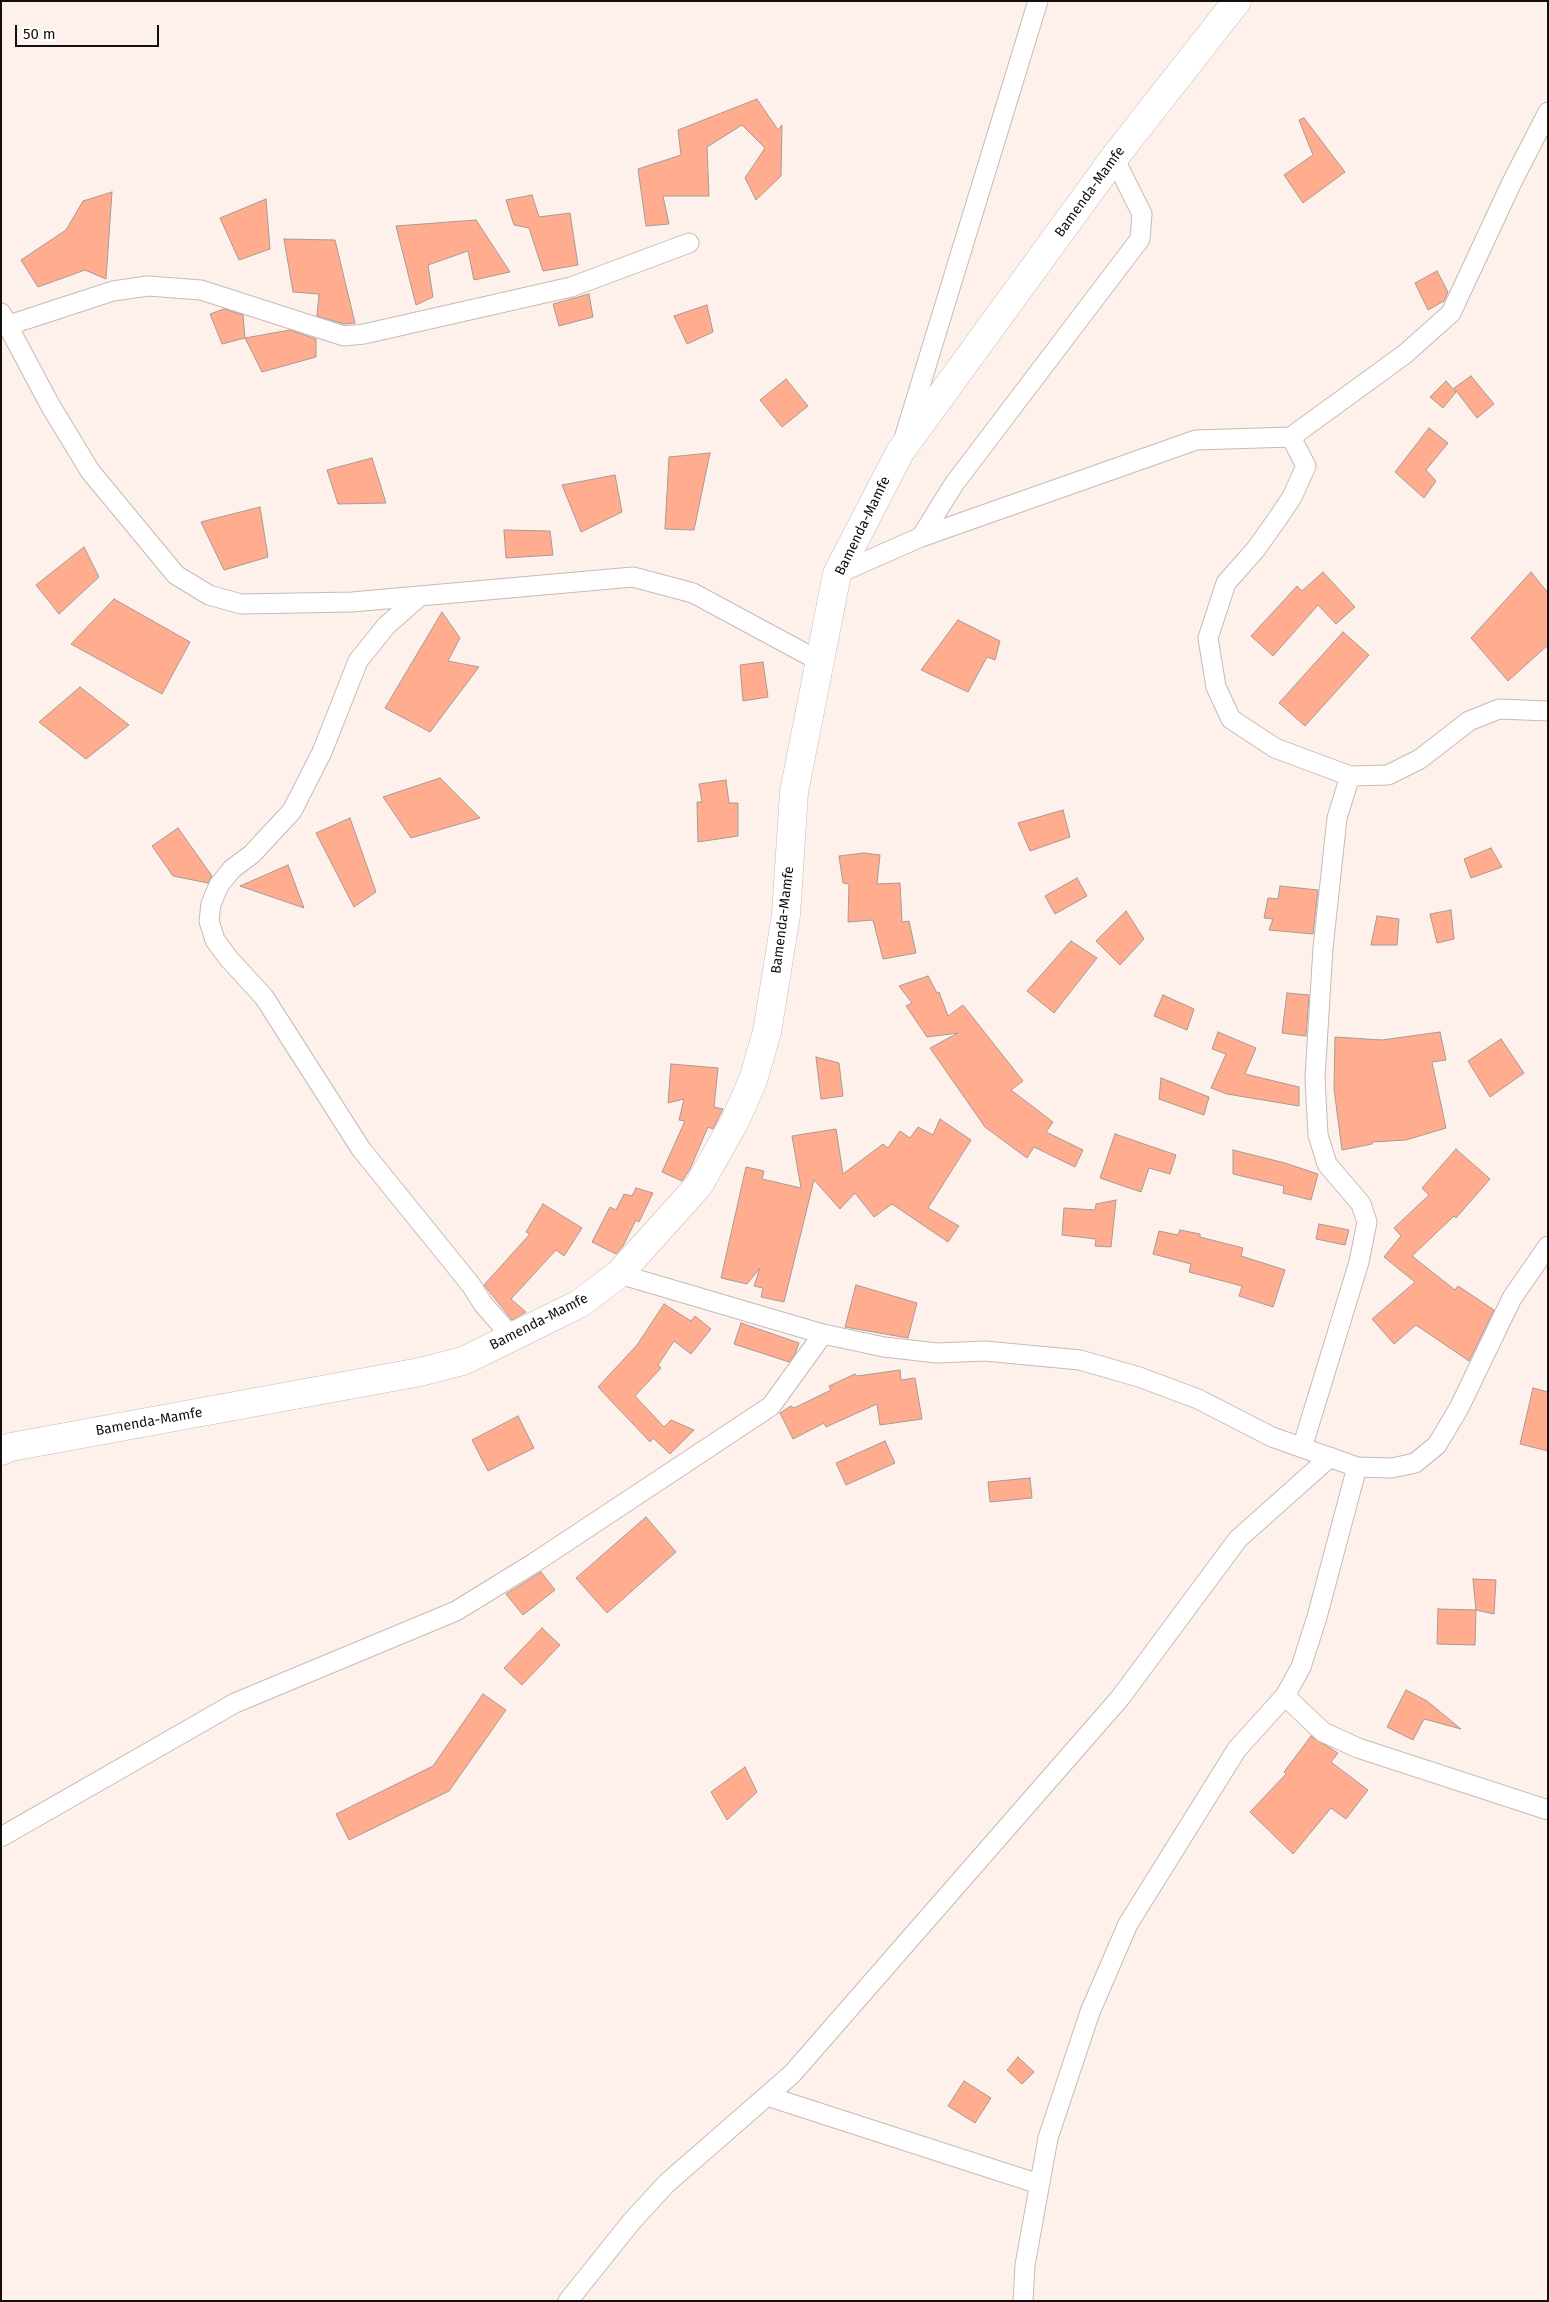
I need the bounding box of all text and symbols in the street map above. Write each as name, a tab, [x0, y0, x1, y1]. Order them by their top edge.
scale bar	[18, 15, 161, 47]
text: 50 m	[23, 25, 56, 43]
street label: Bamenda-Mamfe	[1051, 143, 1129, 241]
street label: Bamenda-Mamfe	[832, 474, 894, 578]
street label: Bamenda-Mamfe	[768, 865, 798, 975]
street label: Bamenda-Mamfe	[487, 1290, 591, 1354]
street label: Bamenda-Mamfe	[94, 1404, 204, 1440]

